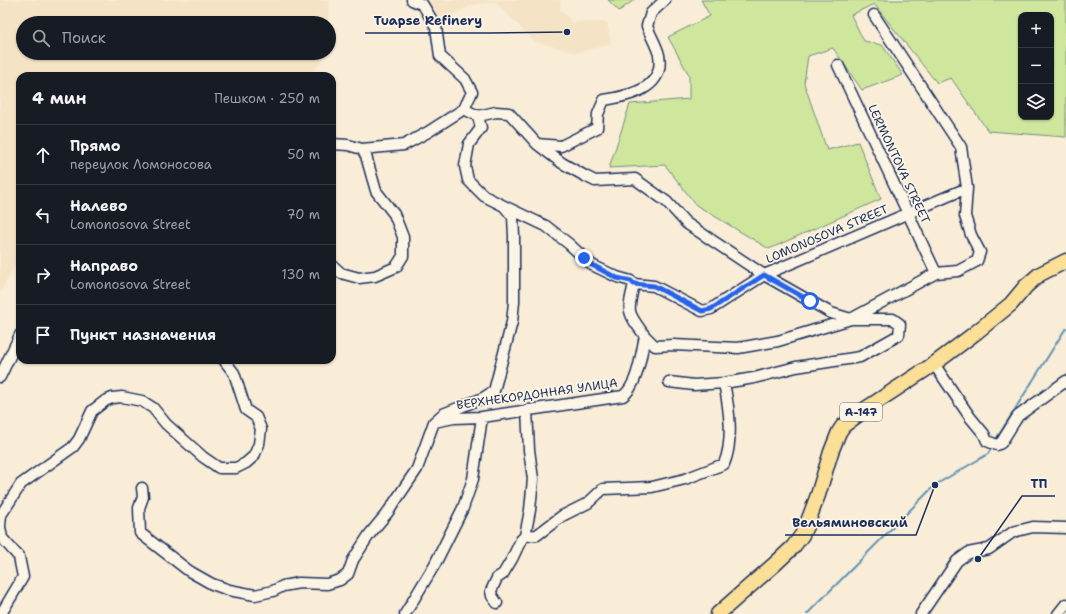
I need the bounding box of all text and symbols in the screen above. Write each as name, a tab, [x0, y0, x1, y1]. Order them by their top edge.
callout: Tuapse Refinery	[365, 8, 490, 33]
text: Tuapse Refinery	[374, 12, 482, 29]
map controls	[1018, 12, 1054, 120]
button: +	[1018, 12, 1054, 48]
search box	[16, 16, 336, 60]
icon: search	[30, 27, 52, 49]
text: Поиск	[62, 28, 106, 48]
button: −	[1018, 48, 1054, 84]
button: layers	[1018, 84, 1054, 120]
text: 4 мин	[32, 87, 87, 109]
text: Пешком · 250 m	[214, 90, 320, 107]
street label: LERMONTOVA STREET	[864, 102, 934, 227]
text: Прямо	[70, 136, 120, 156]
icon: ahead	[32, 144, 54, 166]
text: 50 m	[287, 146, 320, 163]
text: переулок Ломоносова	[70, 156, 212, 173]
text: Налево	[70, 196, 128, 216]
street label: LOMONOSOVA STREET	[763, 201, 891, 267]
icon: left	[32, 204, 54, 226]
text: 70 m	[286, 206, 320, 223]
text: Lomonosova Street	[70, 216, 191, 233]
route end	[575, 249, 593, 267]
text: Направо	[70, 256, 138, 276]
icon: right	[32, 264, 54, 286]
text: 130 m	[282, 266, 320, 283]
text: Lomonosova Street	[70, 276, 191, 293]
route start	[801, 292, 819, 310]
icon: arrive	[32, 324, 54, 346]
text: Пункт назначения	[70, 325, 216, 345]
street label: ВЕРХНЕКОРДОННАЯ УЛИЦА	[455, 375, 619, 413]
road number: А-147	[840, 403, 882, 421]
callout: ТП	[1022, 471, 1055, 496]
text: ТП	[1030, 475, 1048, 492]
callout: Вельяминовский	[785, 510, 916, 535]
text: Вельяминовский	[792, 514, 908, 531]

